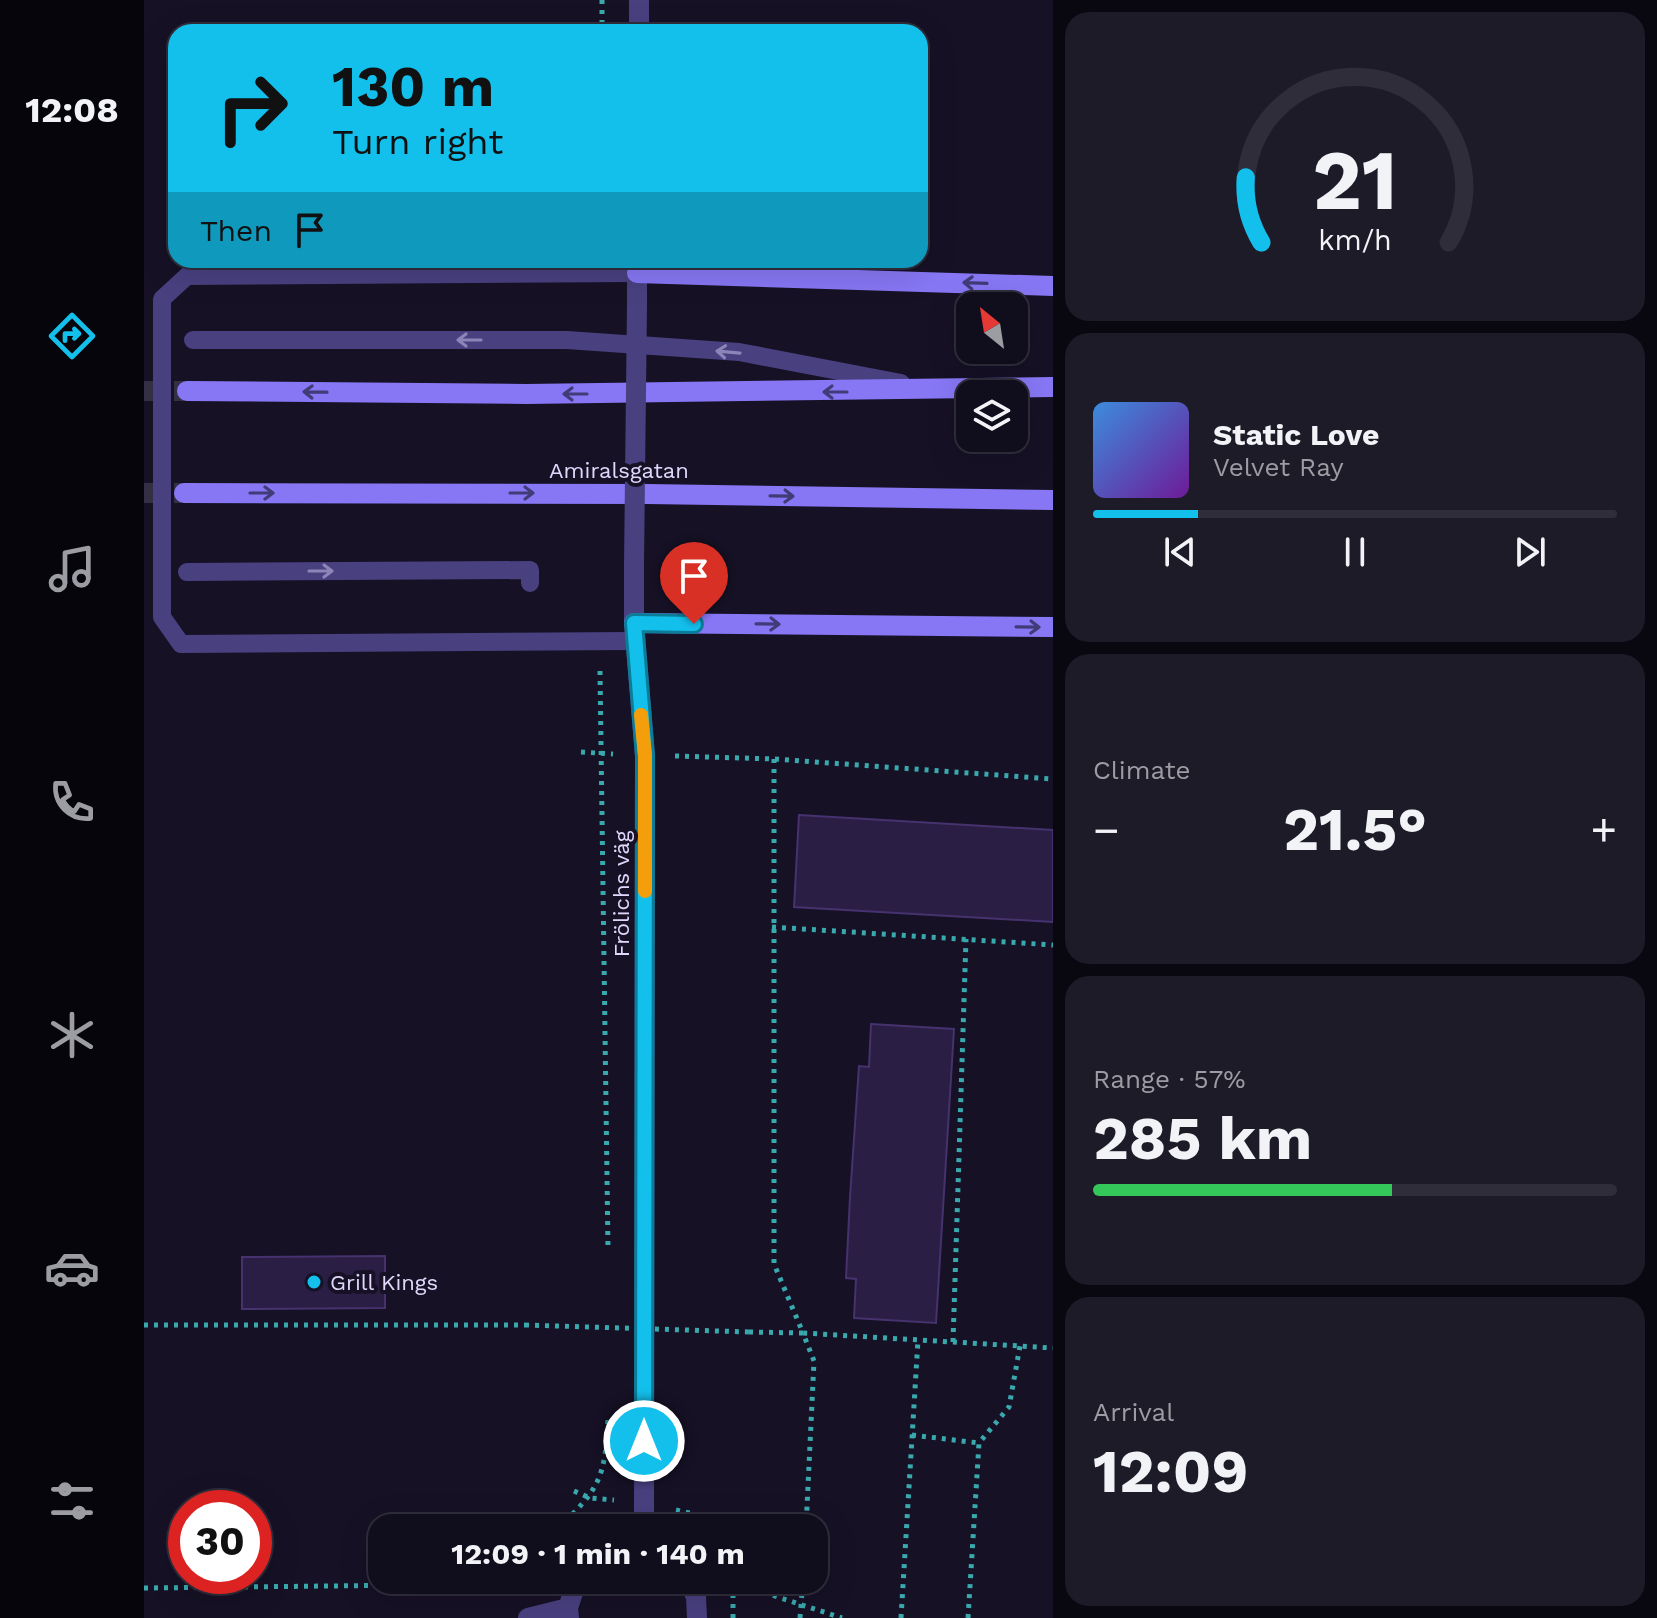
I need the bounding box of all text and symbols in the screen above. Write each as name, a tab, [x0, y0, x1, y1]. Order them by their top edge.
text: 130 m	[332, 54, 494, 120]
icon: right	[200, 56, 304, 160]
text: 12:08	[25, 89, 119, 131]
text: Turn right	[332, 121, 503, 163]
text: 21	[1312, 131, 1398, 228]
icon: arrive	[288, 208, 332, 252]
text: Then	[200, 213, 272, 248]
text: km/h	[1318, 223, 1392, 257]
one-way arrow	[962, 276, 989, 291]
north arrow	[956, 292, 1028, 364]
map controls	[956, 292, 1028, 452]
icon: directions	[44, 308, 100, 364]
one-way arrow	[456, 332, 483, 348]
one-way arrow	[715, 344, 742, 359]
button: layers	[956, 380, 1028, 452]
one-way arrow	[822, 384, 849, 400]
one-way arrow	[302, 385, 329, 400]
one-way arrow	[562, 386, 589, 402]
text: Static Love	[1213, 417, 1379, 452]
text: Velvet Ray	[1213, 452, 1344, 482]
street label: Amiralsgatan	[549, 458, 689, 483]
one-way arrow	[248, 485, 275, 501]
one-way arrow	[508, 485, 535, 501]
one-way arrow	[768, 488, 795, 504]
icon: previous	[1158, 530, 1202, 574]
icon: pause	[1333, 530, 1377, 574]
icon: next	[1508, 530, 1552, 574]
icon: music	[44, 541, 100, 597]
pin	[660, 542, 728, 624]
icon: arrive	[672, 554, 716, 598]
one-way arrow	[307, 563, 334, 579]
one-way arrow	[754, 617, 781, 632]
one-way arrow	[1014, 619, 1041, 635]
text: Climate	[1093, 755, 1191, 785]
icon: phone	[44, 774, 100, 830]
text: 21.5°	[1283, 794, 1427, 865]
text: −	[1093, 804, 1120, 856]
text: +	[1590, 804, 1617, 856]
street label: Frölichs väg	[609, 830, 634, 957]
icon: climate	[44, 1007, 100, 1063]
text: Range · 57%	[1093, 1064, 1246, 1094]
text: 285 km	[1093, 1103, 1312, 1174]
icon: car	[44, 1240, 100, 1296]
place label: Grill Kings	[330, 1270, 438, 1295]
marker: Grill Kings	[305, 1273, 323, 1291]
text: Arrival	[1093, 1397, 1174, 1427]
position arrow	[602, 1399, 686, 1483]
text: 12:09	[1093, 1436, 1248, 1507]
icon: filters	[44, 1473, 100, 1529]
speed limit sign: 30	[168, 1490, 272, 1594]
text: 12:09 · 1 min · 140 m	[451, 1536, 745, 1571]

